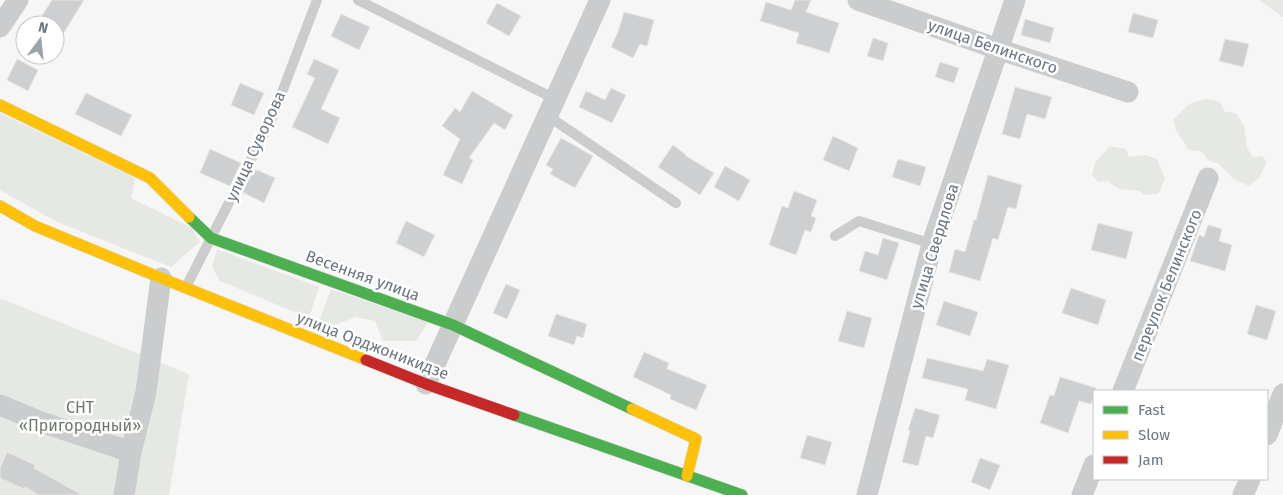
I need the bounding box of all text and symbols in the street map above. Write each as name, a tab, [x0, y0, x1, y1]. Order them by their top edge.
north arrow	[15, 15, 65, 65]
street label: улица Белинского	[925, 15, 1060, 78]
text: N	[37, 19, 50, 37]
street label: улица Суворова	[222, 88, 289, 204]
street label: улица Свердлова	[906, 181, 963, 311]
street label: переулок Белинского	[1127, 206, 1206, 364]
street label: Весенняя улица	[303, 246, 422, 305]
street label: улица Орджоникидзе	[294, 308, 452, 383]
legend	[1093, 390, 1268, 480]
park label: СНТ «Пригородный»	[19, 398, 141, 435]
text: Fast	[1138, 401, 1165, 419]
text: Slow	[1138, 426, 1170, 444]
text: Jam	[1138, 451, 1164, 469]

